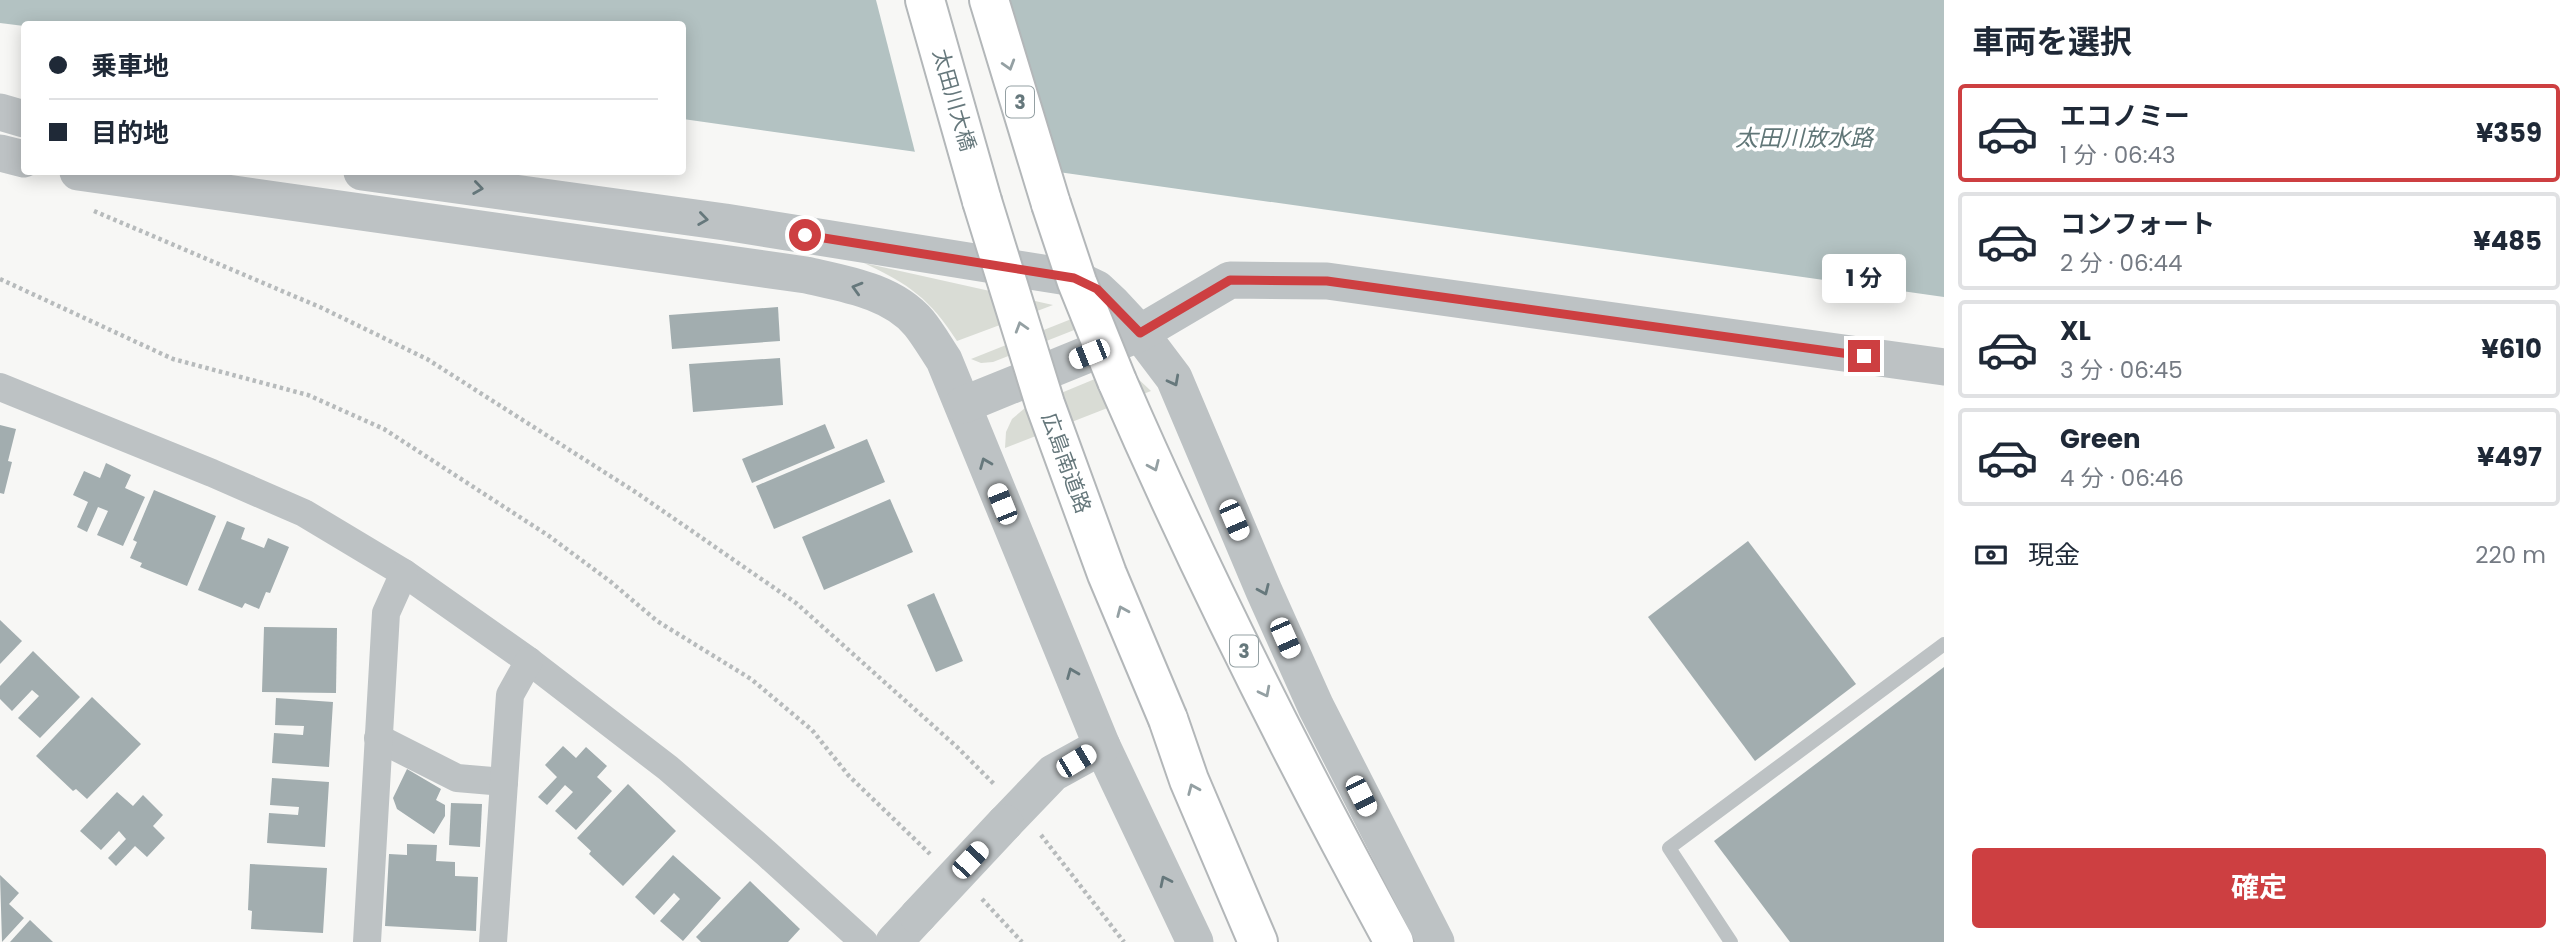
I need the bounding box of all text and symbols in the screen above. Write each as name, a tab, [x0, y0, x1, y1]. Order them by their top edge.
text: 車両を選択	[1972, 19, 2132, 64]
street label: 太田川大橋	[926, 45, 983, 154]
text: 乗車地	[91, 48, 169, 84]
one-way arrow	[1000, 59, 1015, 71]
road number: 3	[1006, 86, 1034, 118]
text: エコノミー	[2060, 98, 2190, 134]
icon: car	[1976, 102, 2039, 165]
text: 目的地	[91, 115, 169, 151]
text: ¥359	[2476, 115, 2542, 151]
water label: 太田川放水路	[1735, 122, 1875, 154]
text: 1 分 · 06:43	[2060, 139, 2176, 171]
one-way arrow	[472, 180, 484, 195]
text: コンフォート	[2060, 206, 2215, 242]
icon: car	[1976, 210, 2039, 273]
one-way arrow	[698, 212, 709, 227]
route start	[789, 219, 821, 251]
text: ¥485	[2473, 223, 2542, 259]
text: 2 分 · 06:44	[2060, 247, 2182, 279]
callout: 1 分	[1822, 254, 1906, 304]
text: 1 分	[1846, 262, 1882, 294]
one-way arrow	[852, 281, 864, 296]
text: XL	[2060, 313, 2091, 349]
icon: car	[1976, 318, 2039, 381]
one-way arrow	[1015, 321, 1030, 333]
text: ¥610	[2481, 331, 2542, 367]
car	[1066, 336, 1113, 372]
route end	[1848, 340, 1880, 372]
text: 3 分 · 06:45	[2060, 354, 2183, 386]
one-way arrow	[1166, 374, 1179, 387]
street label: 広島南道路	[1035, 409, 1098, 517]
text: Green	[2060, 421, 2141, 457]
icon: car	[1976, 426, 2039, 489]
text: ¥497	[2477, 439, 2542, 475]
one-way arrow	[980, 458, 994, 470]
one-way arrow	[1146, 459, 1160, 471]
text: 4 分 · 06:46	[2060, 462, 2184, 494]
car	[985, 481, 1020, 527]
car	[1217, 497, 1252, 543]
icon: cash	[1972, 536, 2010, 574]
text: 現金	[2028, 537, 2080, 573]
text: 220 m	[2475, 539, 2546, 571]
one-way arrow	[1256, 583, 1270, 595]
one-way arrow	[1116, 605, 1130, 618]
car	[1267, 615, 1304, 661]
road number: 3	[1230, 636, 1258, 666]
one-way arrow	[1066, 668, 1080, 681]
one-way arrow	[1257, 685, 1270, 697]
car	[1053, 741, 1100, 781]
car	[1343, 773, 1380, 819]
one-way arrow	[1187, 784, 1201, 796]
car	[948, 837, 993, 883]
button: 確定	[1972, 848, 2546, 928]
one-way arrow	[1160, 876, 1174, 888]

